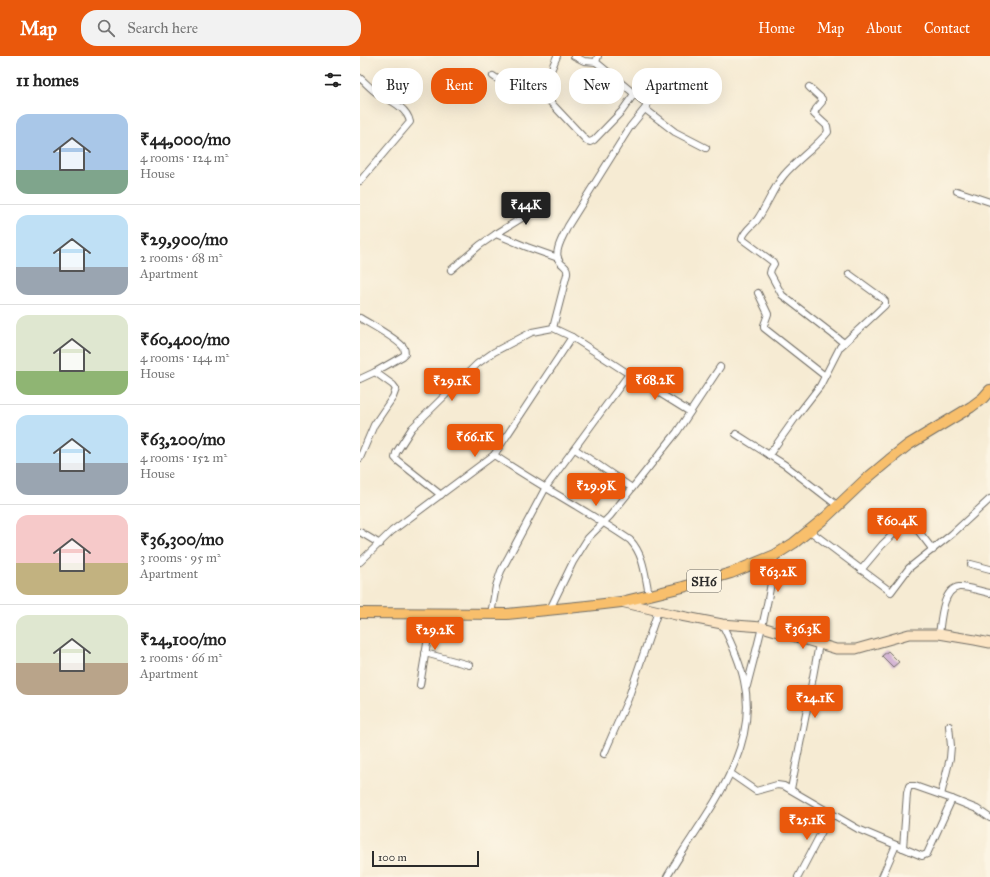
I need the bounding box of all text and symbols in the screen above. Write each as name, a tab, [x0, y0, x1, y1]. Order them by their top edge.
search box	[81, 10, 361, 46]
text: Map	[20, 17, 57, 40]
icon: search	[95, 17, 117, 39]
text: Search here	[127, 19, 198, 37]
text: Home	[758, 20, 795, 37]
text: Map	[817, 20, 844, 37]
text: About	[866, 20, 902, 37]
text: Contact	[924, 20, 970, 37]
chip: Buy	[372, 68, 423, 104]
chip: Rent	[431, 68, 487, 104]
chip: Filters	[495, 68, 561, 104]
chip: New	[569, 68, 624, 104]
chip: Apartment	[632, 68, 722, 104]
icon: filters	[322, 69, 344, 91]
text: 11 homes	[16, 70, 79, 91]
text: ₹44,000/mo	[140, 129, 231, 150]
icon: home	[48, 130, 96, 178]
text: 4 rooms · 124 m²	[140, 150, 229, 166]
text: House	[140, 166, 175, 182]
pin: ₹44K	[502, 192, 550, 226]
text: ₹44K	[510, 197, 542, 213]
text: ₹29,900/mo	[140, 229, 228, 250]
icon: home	[48, 231, 96, 279]
text: 2 rooms · 68 m²	[140, 250, 222, 266]
text: Apartment	[140, 266, 198, 282]
text: ₹60,400/mo	[140, 329, 230, 350]
icon: home	[48, 331, 96, 379]
text: 4 rooms · 144 m²	[140, 350, 229, 366]
text: House	[140, 366, 175, 382]
pin: ₹68.2K	[622, 367, 688, 401]
pin: ₹29.1K	[419, 368, 485, 402]
text: ₹68.2K	[635, 372, 675, 388]
text: ₹29.1K	[433, 373, 471, 389]
pin: ₹66.1K	[442, 424, 508, 458]
text: ₹63,200/mo	[140, 429, 225, 450]
text: ₹66.1K	[456, 429, 494, 445]
icon: home	[48, 431, 96, 479]
text: 4 rooms · 152 m²	[140, 450, 227, 466]
text: House	[140, 466, 175, 482]
pin: ₹29.9K	[563, 473, 629, 507]
text: ₹29.9K	[576, 478, 616, 494]
pin: ₹60.4K	[864, 508, 930, 542]
text: ₹60.4K	[877, 513, 917, 529]
text: ₹36,300/mo	[140, 529, 224, 550]
icon: home	[48, 531, 96, 579]
text: 3 rooms · 95 m²	[140, 550, 221, 566]
pin: ₹63.2K	[745, 559, 811, 593]
text: ₹63.2K	[759, 564, 797, 580]
text: Apartment	[140, 566, 198, 582]
road number: SH6	[687, 570, 721, 592]
pin: ₹36.3K	[770, 616, 836, 650]
pin: ₹29.2K	[402, 617, 468, 651]
text: ₹36.3K	[785, 621, 821, 637]
text: ₹29.2K	[415, 622, 455, 638]
text: ₹24,100/mo	[140, 629, 226, 650]
icon: home	[48, 631, 96, 679]
text: 2 rooms · 66 m²	[140, 650, 222, 666]
text: Apartment	[140, 666, 198, 682]
pin: ₹24.1K	[782, 685, 848, 719]
text: ₹24.1K	[796, 690, 834, 706]
pin: ₹25.1K	[774, 807, 840, 841]
text: ₹25.1K	[789, 812, 825, 828]
scale bar	[372, 849, 479, 868]
text: 100 m	[378, 851, 407, 864]

